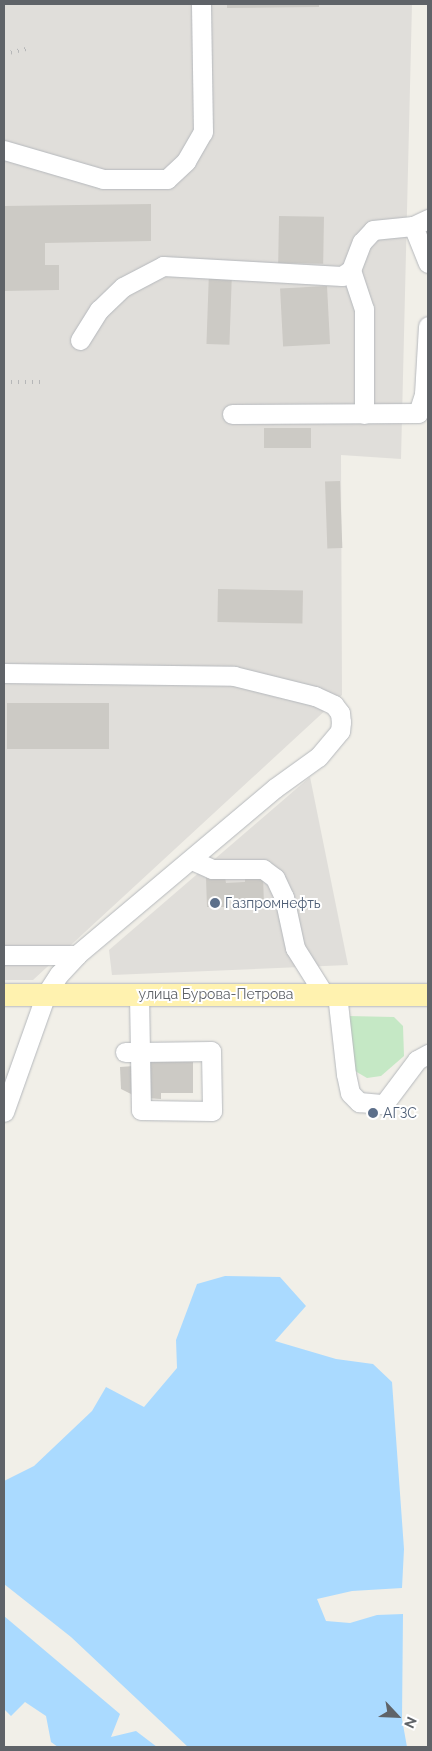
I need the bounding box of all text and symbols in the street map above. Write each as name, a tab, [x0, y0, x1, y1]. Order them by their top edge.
place label: Газпромнефть	[225, 895, 321, 911]
marker: Газпромнефть	[209, 897, 221, 909]
street label: улица Бурова-Петрова	[139, 986, 293, 1002]
place label: АГЗС	[383, 1105, 417, 1121]
marker: АГЗС	[367, 1107, 379, 1119]
north arrow	[372, 1691, 422, 1741]
text: N	[401, 1714, 420, 1731]

